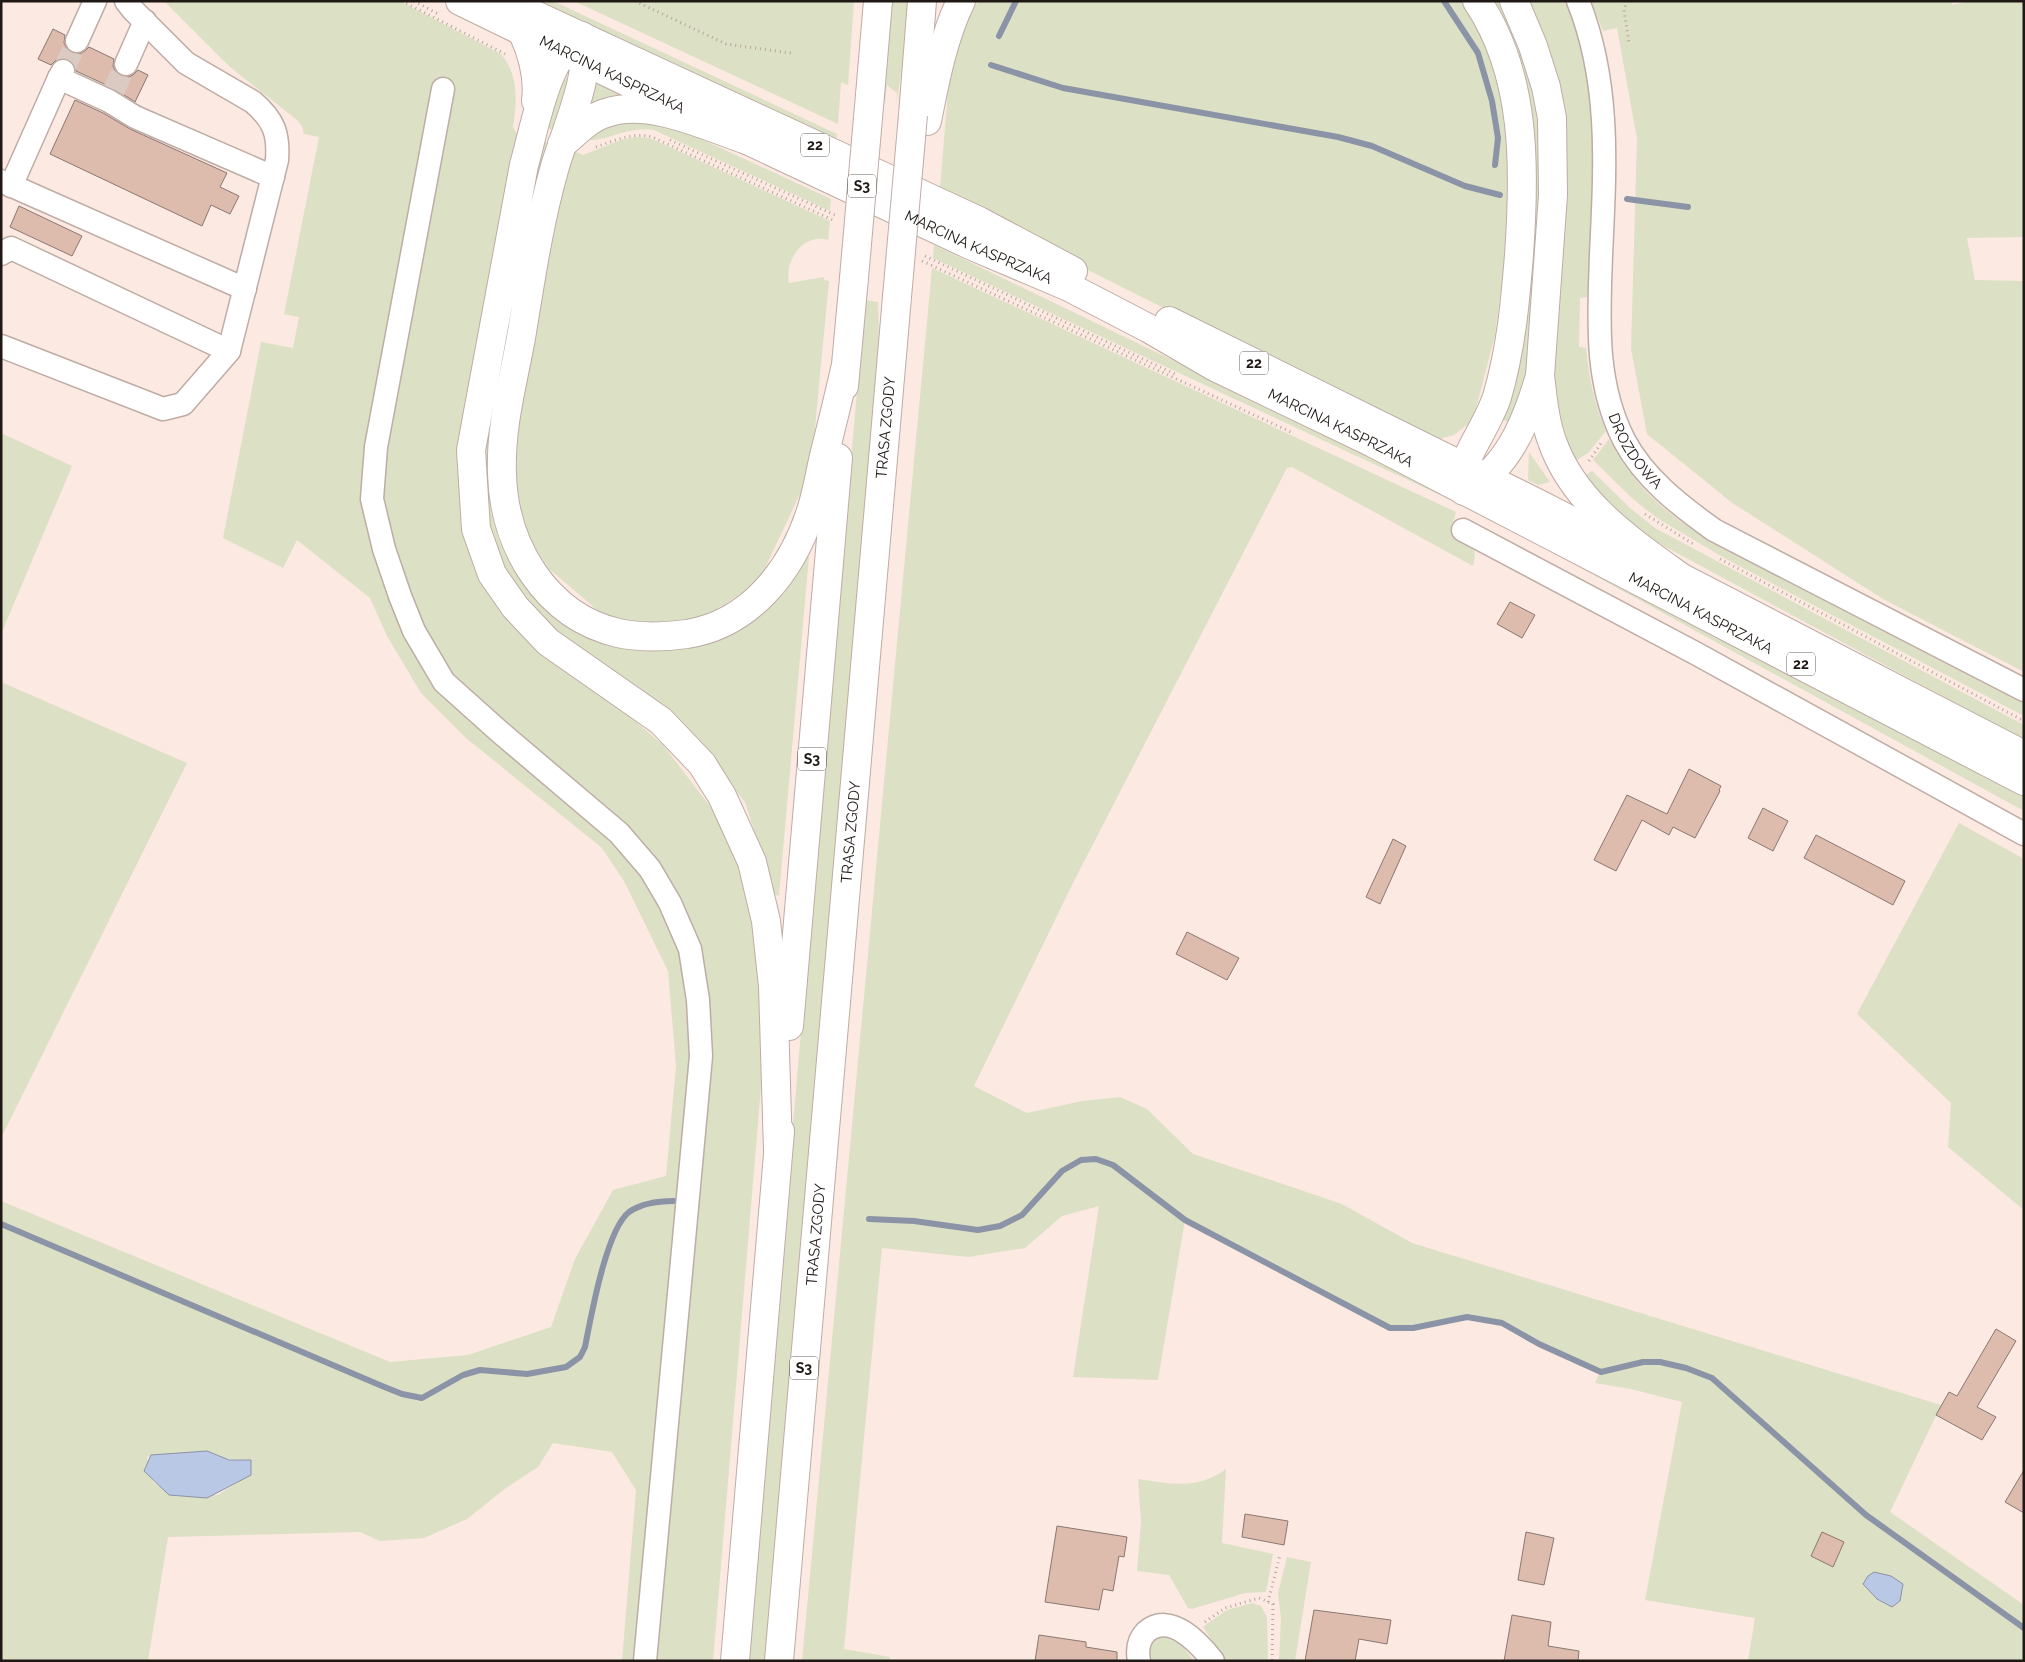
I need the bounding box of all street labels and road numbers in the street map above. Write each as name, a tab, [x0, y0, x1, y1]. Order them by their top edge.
street label: MARCINA KASPRZAKA	[536, 32, 688, 118]
road number: 22	[801, 134, 829, 156]
road number: S3	[848, 175, 876, 198]
street label: MARCINA KASPRZAKA	[902, 207, 1055, 288]
road number: 22	[1240, 352, 1268, 374]
street label: TRASA ZGODY	[872, 376, 899, 479]
street label: MARCINA KASPRZAKA	[1265, 385, 1416, 471]
street label: DROZDOWA	[1604, 411, 1666, 493]
street label: MARCINA KASPRZAKA	[1626, 568, 1776, 658]
road number: 22	[1787, 652, 1815, 676]
road number: S3	[798, 748, 826, 771]
street label: TRASA ZGODY	[837, 780, 864, 884]
street label: TRASA ZGODY	[803, 1183, 829, 1286]
road number: S3	[790, 1356, 818, 1380]

